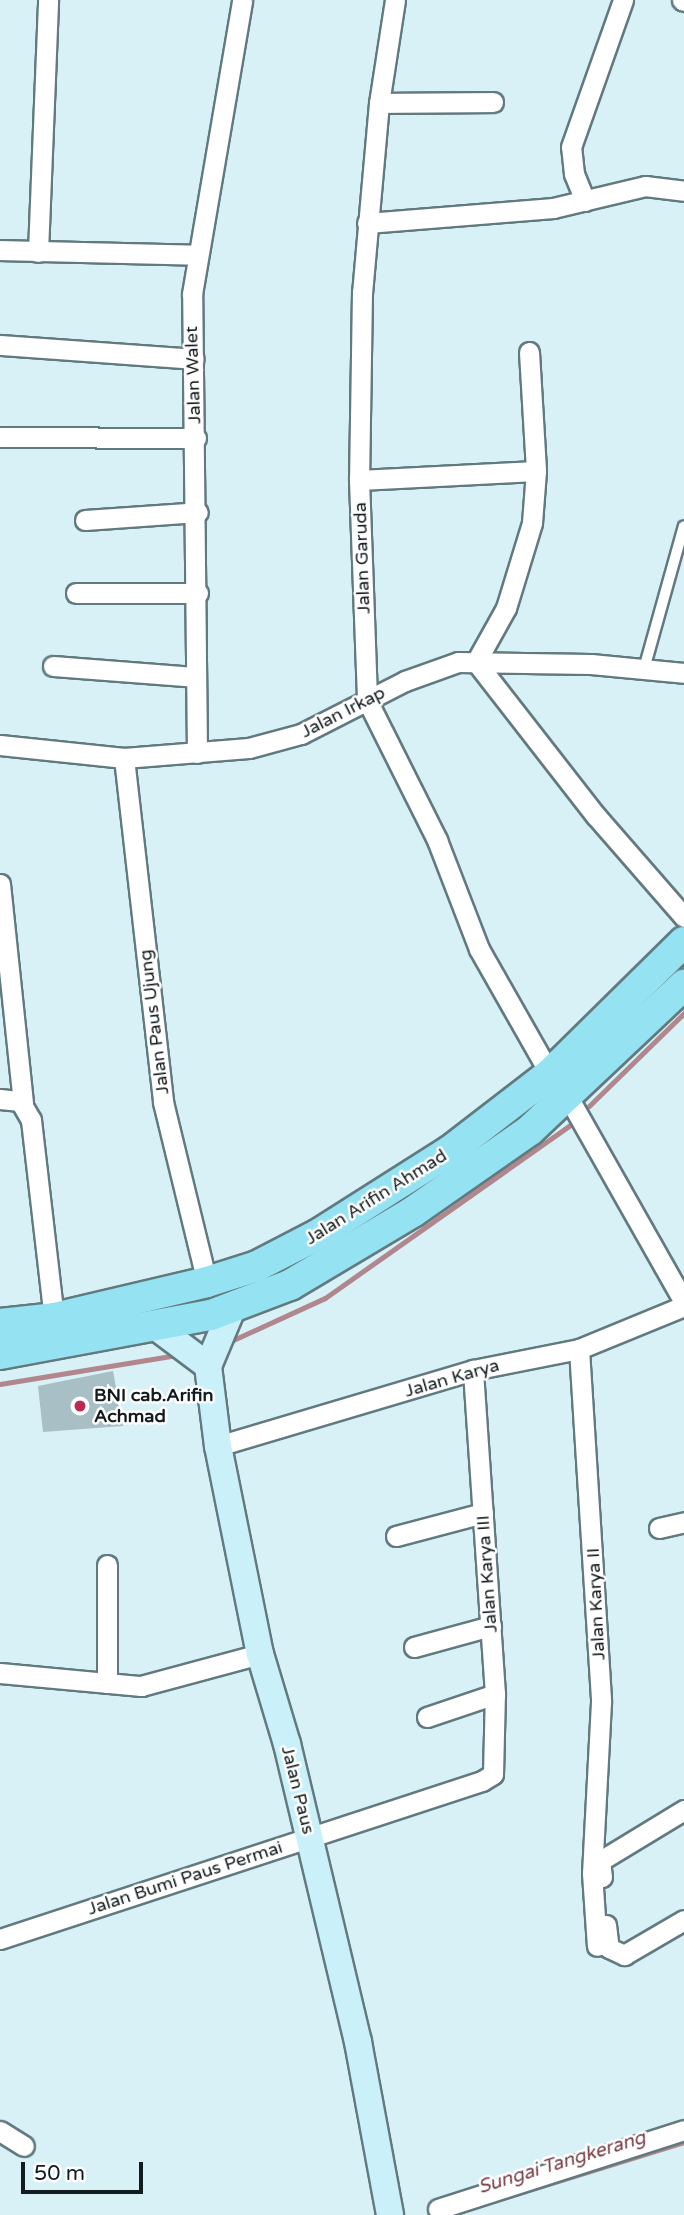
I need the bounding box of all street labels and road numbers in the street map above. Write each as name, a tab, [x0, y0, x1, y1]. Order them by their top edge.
street label: Jalan Walet	[180, 326, 206, 424]
street label: Jalan Garuda	[349, 502, 375, 614]
street label: Jalan Irkap	[297, 682, 389, 742]
street label: Jalan Paus Ujung	[134, 948, 174, 1096]
street label: Jalan Arifin Ahmad	[301, 1145, 451, 1249]
street label: Jalan Karya	[402, 1354, 502, 1402]
street label: Jalan Karya III	[472, 1515, 502, 1633]
street label: Jalan Karya II	[582, 1547, 610, 1661]
street label: Jalan Paus	[277, 1744, 319, 1836]
street label: Jalan Bumi Paus Permai	[85, 1836, 285, 1920]

